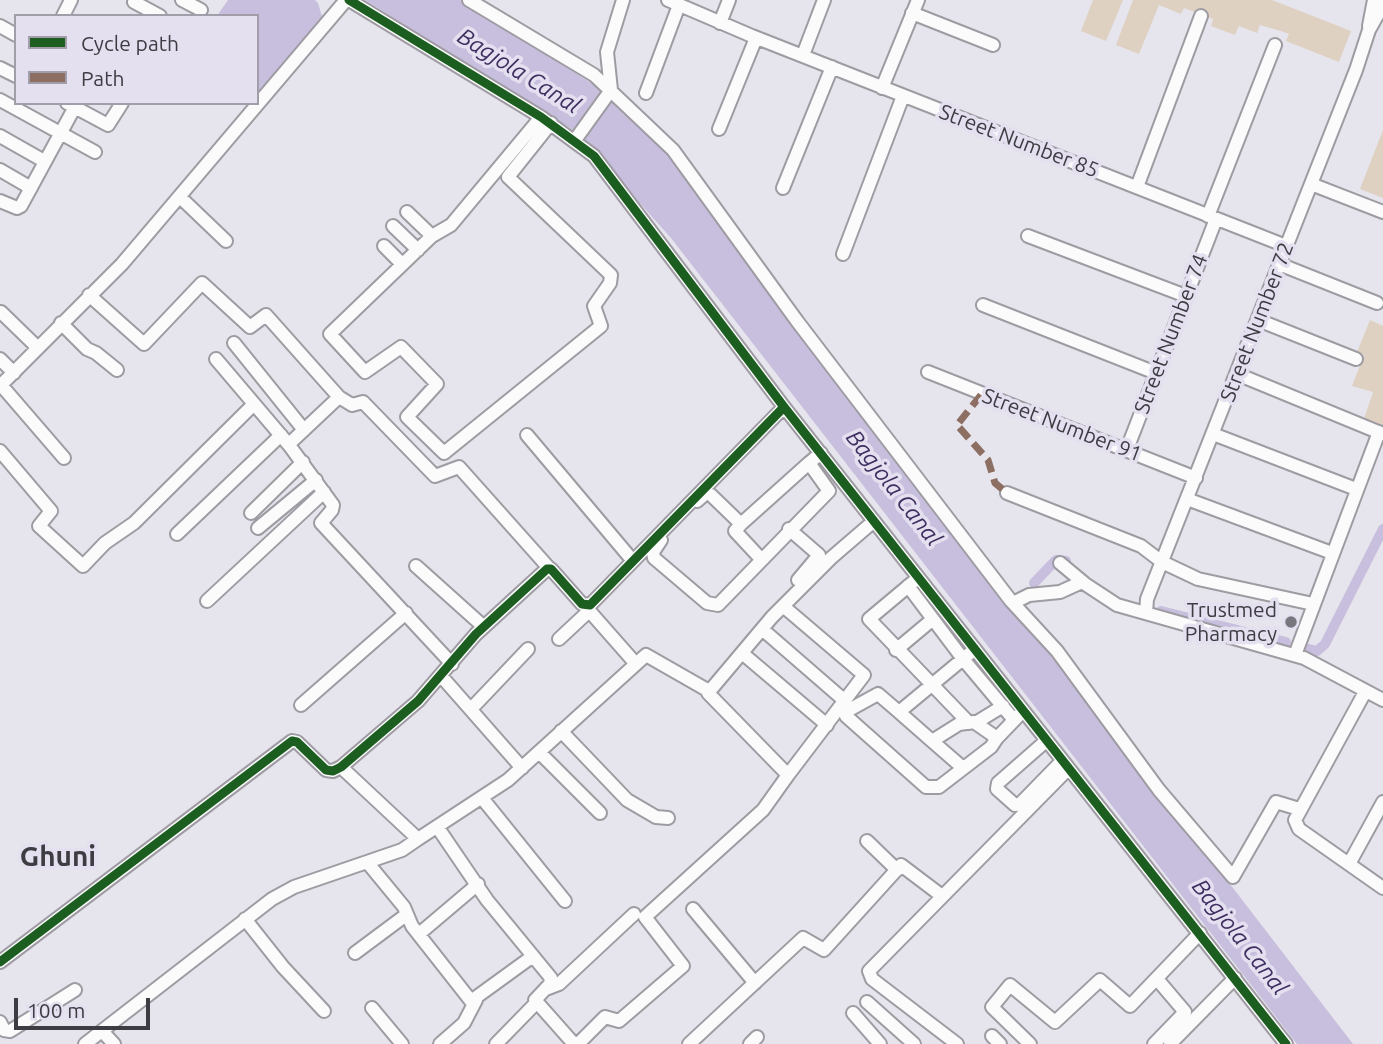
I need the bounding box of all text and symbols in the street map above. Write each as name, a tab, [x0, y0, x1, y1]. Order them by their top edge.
legend	[14, 14, 259, 105]
water label: Bagjola Canal	[452, 22, 586, 120]
text: Cycle path	[81, 31, 179, 55]
text: Path	[81, 66, 124, 90]
street label: Street Number 85	[936, 99, 1102, 183]
street label: Street Number 72	[1215, 239, 1299, 405]
street label: Street Number 74	[1129, 251, 1213, 417]
street label: Street Number 91	[979, 383, 1145, 467]
water label: Bagjola Canal	[840, 424, 948, 552]
place label: Trustmed Pharmacy	[1185, 597, 1277, 647]
marker: Trustmed Pharmacy	[1283, 614, 1299, 630]
district label: Ghuni	[20, 840, 96, 874]
water label: Bagjola Canal	[1186, 873, 1294, 1001]
scale bar	[18, 984, 154, 1028]
text: 100 m	[27, 998, 85, 1022]

